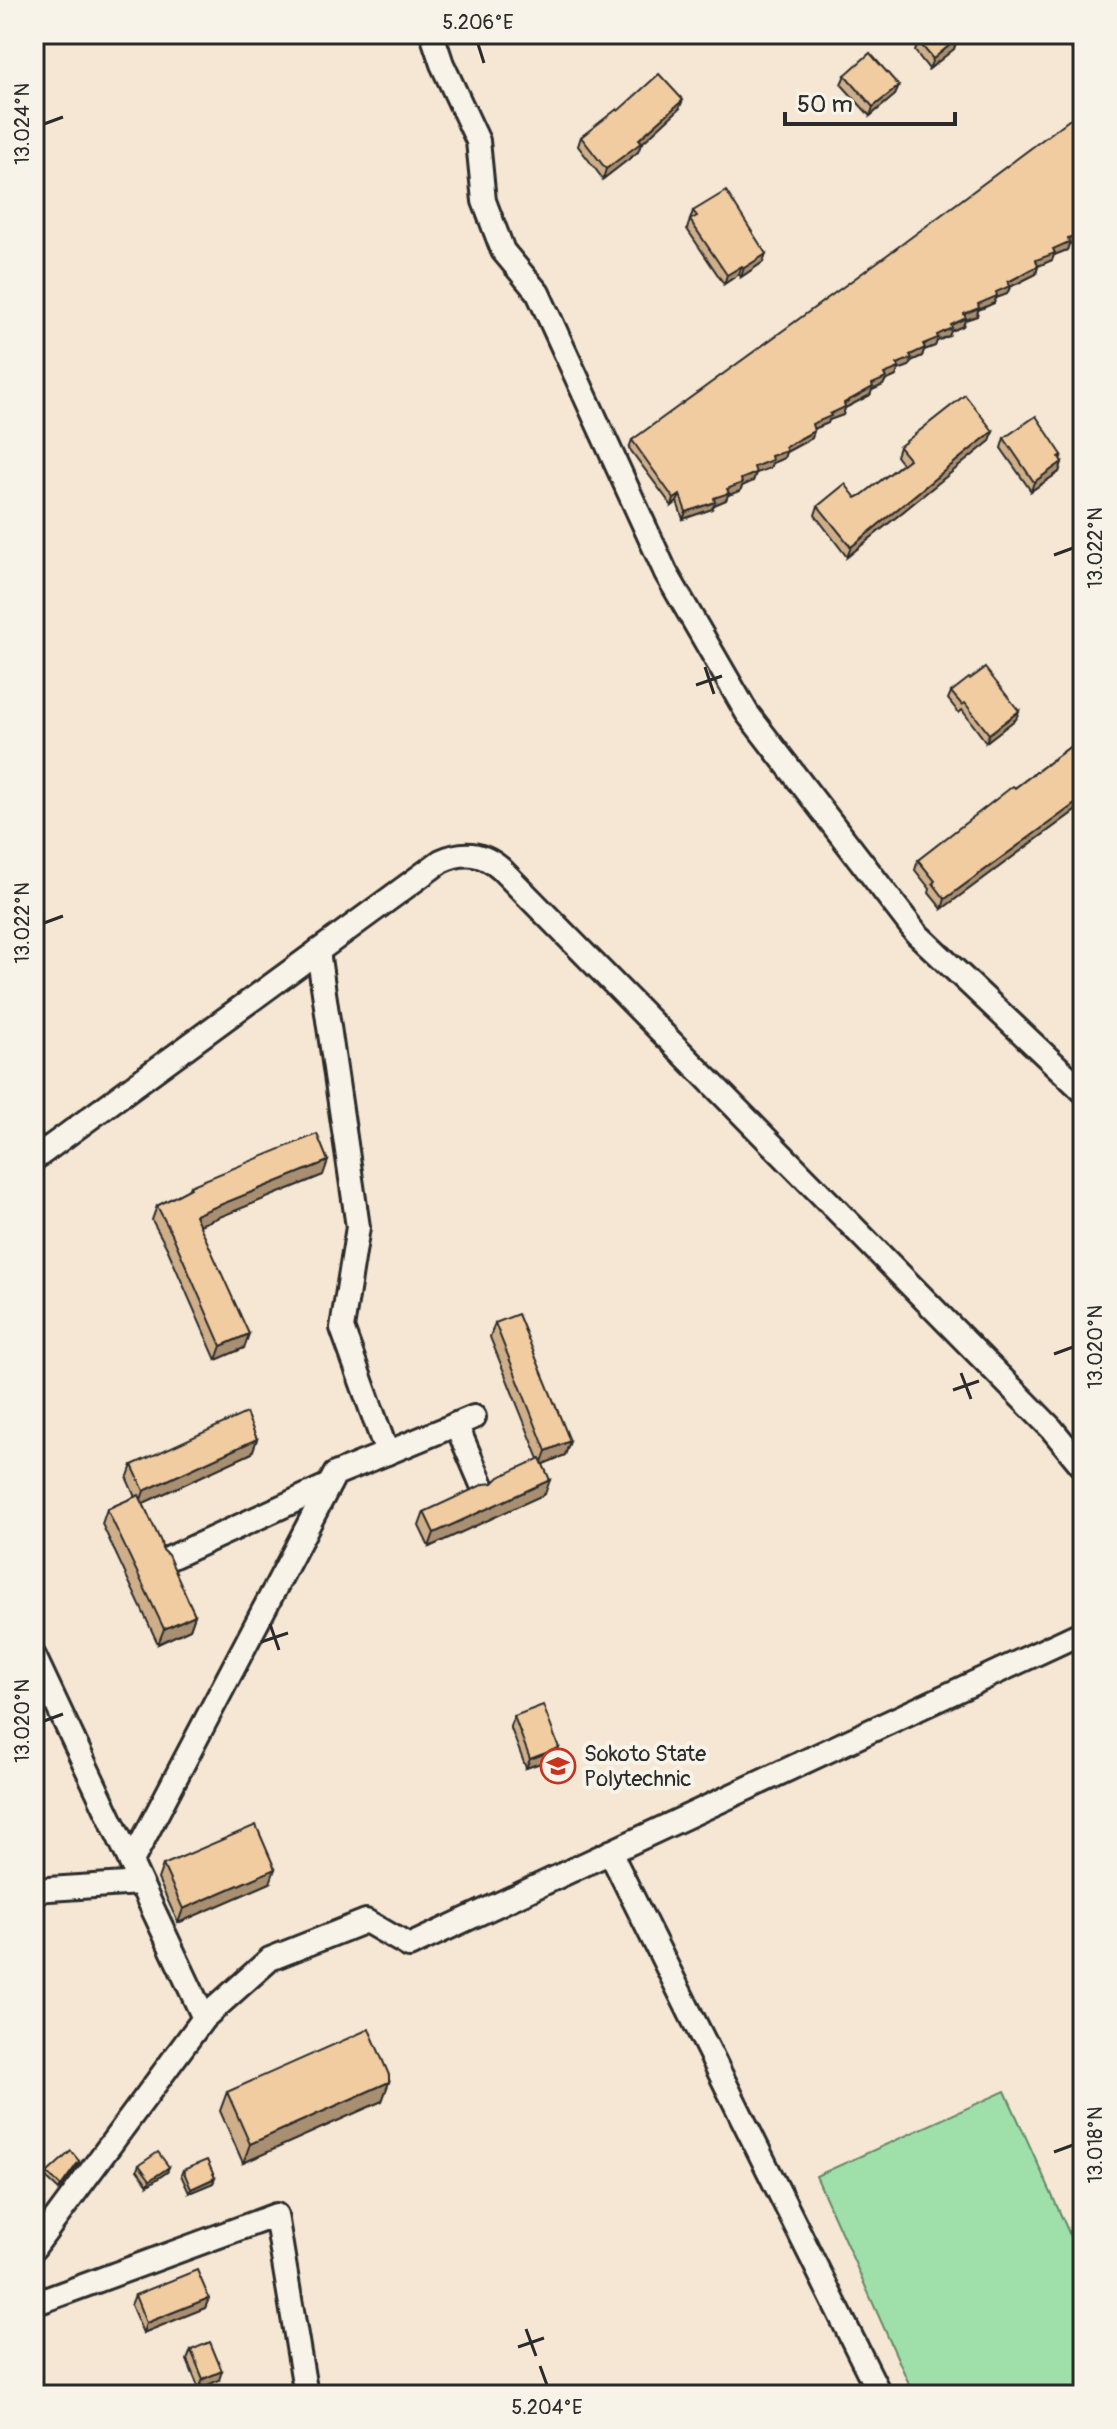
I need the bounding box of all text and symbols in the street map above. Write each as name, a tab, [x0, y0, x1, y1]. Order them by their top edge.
text: 5.206°E	[443, 10, 513, 35]
scale bar	[785, 76, 955, 126]
text: 13.024°N	[10, 83, 35, 165]
text: 50 m	[797, 90, 853, 119]
text: 13.022°N	[1083, 507, 1108, 589]
text: 13.022°N	[10, 882, 35, 964]
text: 13.020°N	[1083, 1305, 1108, 1389]
text: 13.020°N	[10, 1679, 35, 1763]
place label: Sokoto State Polytechnic	[584, 1740, 706, 1793]
school or university icon: Sokoto State Polytechnic	[539, 1747, 577, 1785]
text: 13.018°N	[1083, 2106, 1108, 2184]
text: 5.204°E	[512, 2395, 582, 2420]

